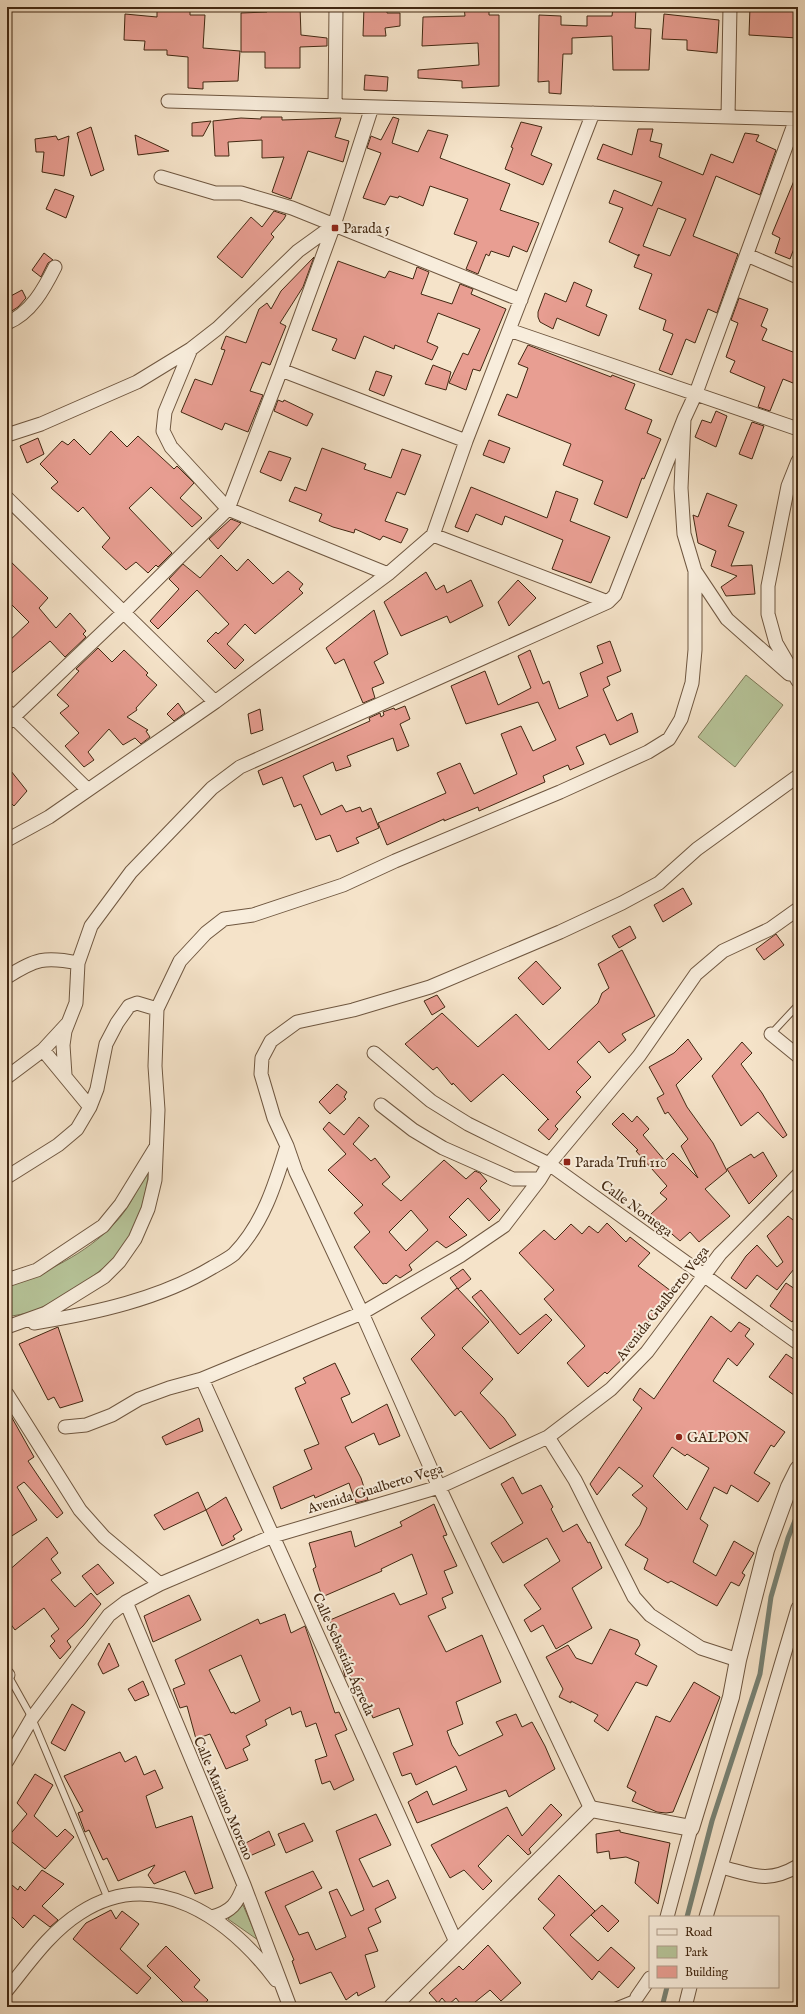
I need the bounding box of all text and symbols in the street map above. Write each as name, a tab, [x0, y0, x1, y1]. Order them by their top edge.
place label: Parada 5	[343, 220, 390, 238]
marker: Parada 5	[330, 223, 340, 233]
place label: Parada Trufi 110	[575, 1154, 667, 1172]
marker: Parada Trufi 110	[562, 1157, 572, 1167]
street label: Calle Noruega	[597, 1177, 677, 1242]
street label: Avenida Gualberto Vega	[612, 1242, 714, 1365]
place label: GALPON	[687, 1429, 749, 1447]
marker: GALPON	[674, 1432, 684, 1442]
street label: Avenida Gualberto Vega	[304, 1460, 446, 1518]
street label: Calle Sebastián Ágreda	[308, 1590, 380, 1719]
street label: Calle Mariano Moreno	[189, 1734, 257, 1863]
legend	[649, 1916, 779, 1988]
text: Road	[685, 1925, 713, 1940]
text: Park	[685, 1945, 708, 1960]
text: Building	[685, 1965, 729, 1980]

